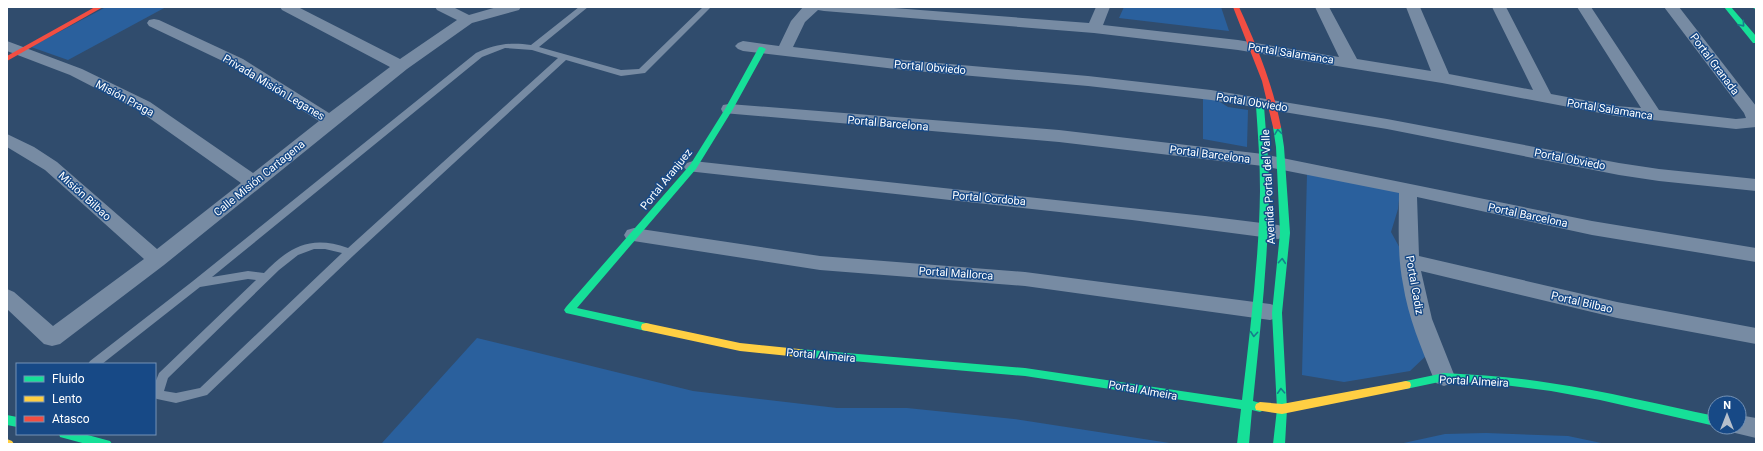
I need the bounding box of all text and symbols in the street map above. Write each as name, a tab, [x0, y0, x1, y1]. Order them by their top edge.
one-way arrow	[1737, 19, 1744, 27]
street label: Portal Granada	[1687, 31, 1742, 98]
street label: Portal Salamanca	[1247, 40, 1335, 67]
street label: Privada Misión Leganes	[220, 52, 327, 123]
street label: Portal Obviedo	[893, 58, 966, 77]
street label: Misión Praga	[93, 78, 156, 119]
street label: Portal Obviedo	[1215, 90, 1289, 115]
street label: Portal Salamanca	[1566, 96, 1654, 123]
street label: Portal Barcelona	[847, 113, 929, 134]
street label: Avenida Portal del Valle	[1259, 129, 1278, 245]
one-way arrow	[1274, 129, 1283, 135]
street label: Calle Misión Cartagena	[211, 138, 308, 219]
street label: Portal Barcelona	[1169, 143, 1251, 166]
street label: Portal Aranjuez	[638, 146, 695, 212]
street label: Portal Obviedo	[1533, 146, 1607, 173]
street label: Misión Bilbao	[56, 169, 114, 223]
street label: Portal Cordoba	[952, 189, 1026, 208]
street label: Portal Barcelona	[1487, 201, 1569, 230]
street label: Portal Cadiz	[1403, 255, 1426, 316]
one-way arrow	[1278, 258, 1287, 264]
street label: Portal Mallorca	[918, 264, 994, 283]
street label: Portal Bilbao	[1550, 289, 1614, 316]
one-way arrow	[1250, 330, 1259, 337]
street label: Portal Almeira	[786, 346, 856, 365]
legend	[16, 363, 156, 435]
text: Fluido	[52, 372, 85, 386]
street label: Portal Almeira	[1439, 373, 1509, 390]
street label: Portal Almeira	[1107, 378, 1178, 403]
one-way arrow	[1277, 388, 1285, 394]
text: Lento	[52, 392, 82, 406]
north arrow	[1707, 395, 1747, 435]
text: N	[1723, 399, 1731, 412]
text: Atasco	[52, 412, 90, 426]

